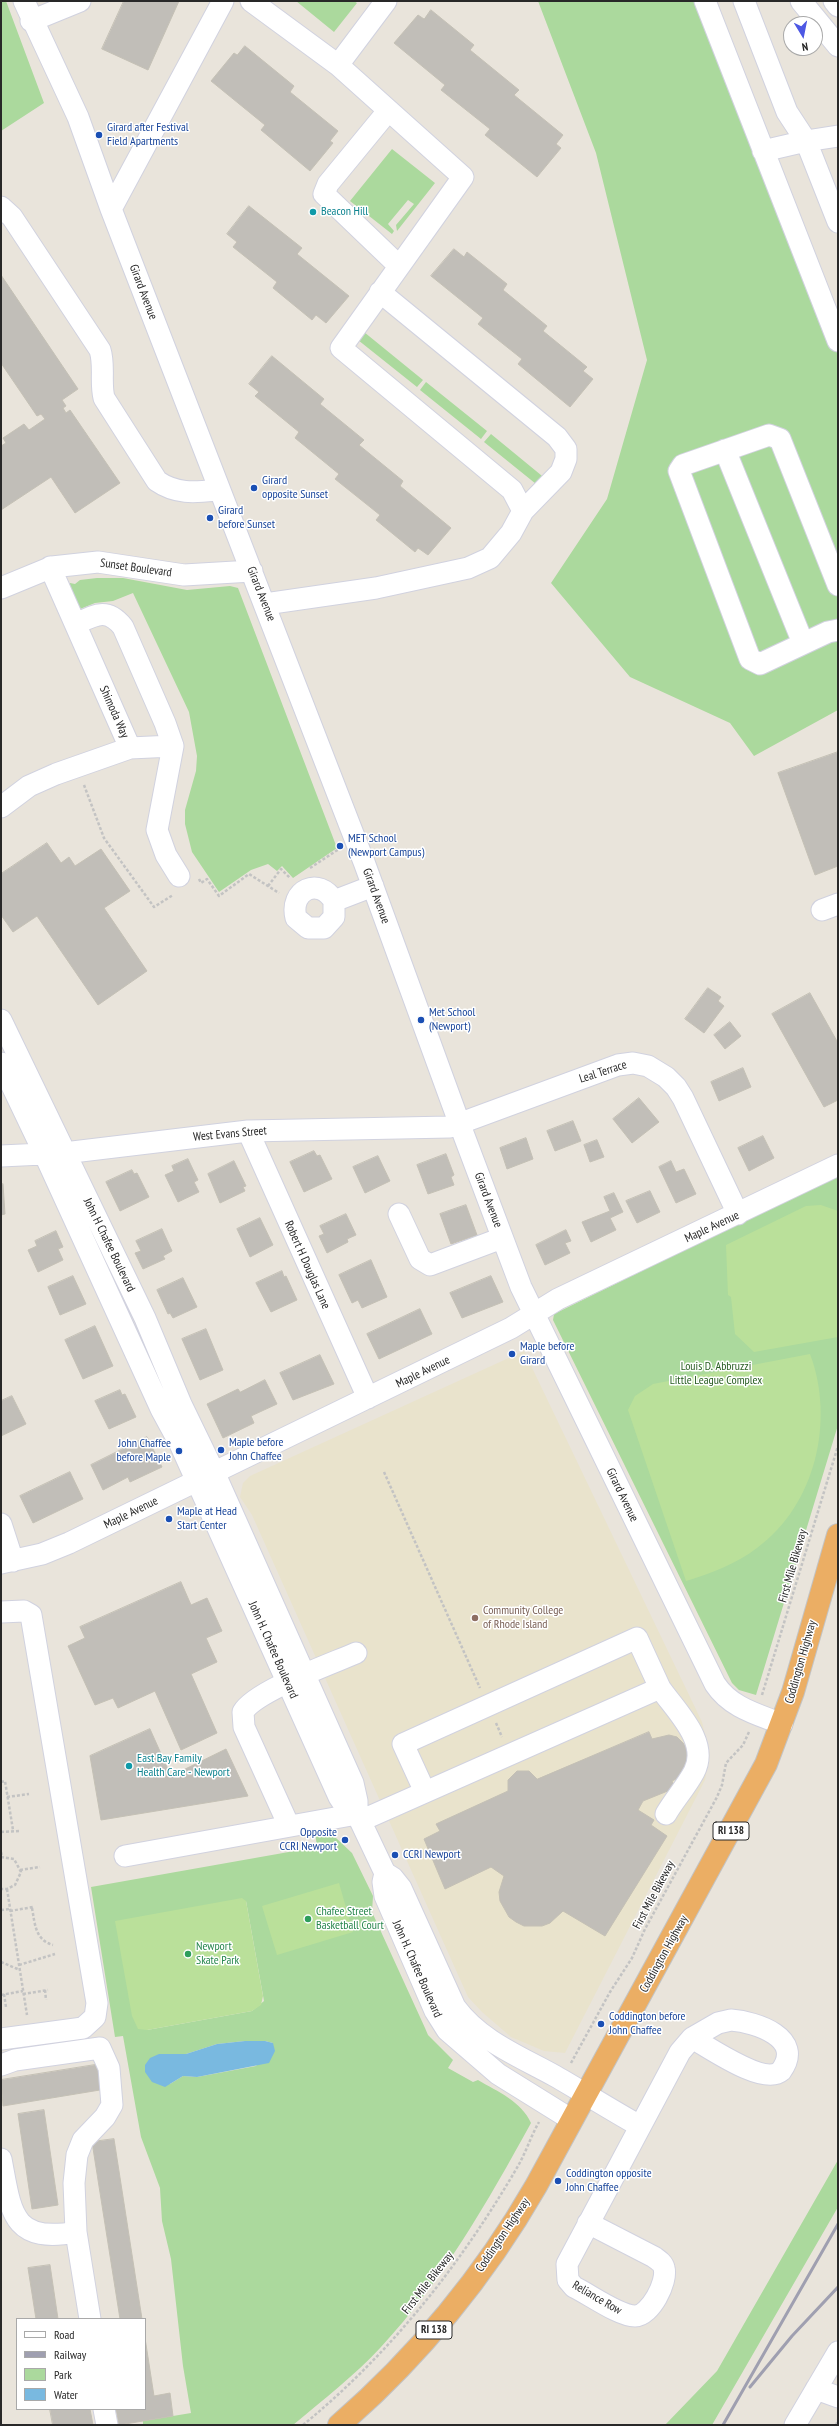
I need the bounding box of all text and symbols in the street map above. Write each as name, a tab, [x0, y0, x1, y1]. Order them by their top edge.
north arrow	[783, 16, 823, 56]
text: N	[801, 39, 809, 54]
place label: Girard after Festival Field Apartments	[107, 121, 188, 149]
marker: Girard after Festival Field Apartments	[94, 130, 104, 140]
place label: Beacon Hill	[321, 205, 368, 219]
marker: Beacon Hill	[308, 207, 318, 217]
street label: Girard Avenue	[126, 262, 160, 322]
place label: Girard opposite Sunset	[262, 474, 328, 502]
marker: Girard opposite Sunset	[249, 483, 259, 493]
place label: Girard before Sunset	[218, 504, 275, 532]
marker: Girard before Sunset	[205, 513, 215, 523]
street label: Sunset Boulevard	[99, 556, 173, 580]
street label: Girard Avenue	[243, 564, 279, 624]
street label: Shimoda Way	[96, 684, 132, 740]
place label: MET School (Newport Campus)	[348, 832, 424, 860]
marker: MET School (Newport Campus)	[335, 841, 345, 851]
street label: Girard Avenue	[359, 866, 393, 926]
place label: Met School (Newport)	[429, 1006, 475, 1034]
marker: Met School (Newport)	[416, 1015, 426, 1025]
street label: Leal Terrace	[577, 1058, 629, 1086]
street label: West Evans Street	[193, 1124, 267, 1144]
street label: Girard Avenue	[471, 1170, 505, 1230]
street label: John H Chafee Boulevard	[80, 1196, 138, 1294]
street label: Maple Avenue	[683, 1208, 741, 1246]
street label: Robert H Douglas Lane	[281, 1219, 333, 1311]
place label: Maple before Girard	[520, 1340, 575, 1368]
marker: Maple before Girard	[507, 1349, 517, 1359]
street label: Maple Avenue	[394, 1353, 452, 1391]
park label: Louis D. Abbruzzi Little League Complex	[670, 1360, 762, 1388]
place label: Maple before John Chaffee	[229, 1436, 284, 1464]
place label: John Chaffee before Maple	[116, 1437, 171, 1465]
marker: Maple before John Chaffee	[216, 1445, 226, 1455]
marker: John Chaffee before Maple	[174, 1446, 184, 1456]
street label: Girard Avenue	[603, 1466, 641, 1524]
street label: Maple Avenue	[102, 1494, 160, 1532]
place label: Maple at Head Start Center	[177, 1505, 237, 1533]
marker: Maple at Head Start Center	[164, 1514, 174, 1524]
street label: First Mile Bikeway	[776, 1528, 810, 1604]
street label: John H. Chafee Boulevard	[245, 1599, 301, 1701]
place label: Community College of Rhode Island	[483, 1604, 563, 1632]
marker: Community College of Rhode Island	[470, 1613, 480, 1623]
street label: Coddington Highway	[782, 1619, 820, 1705]
place label: East Bay Family Health Care - Newport	[137, 1752, 230, 1780]
marker: East Bay Family Health Care - Newport	[124, 1761, 134, 1771]
road number: RI 138	[713, 1822, 749, 1840]
place label: Opposite CCRI Newport	[279, 1826, 337, 1854]
marker: Opposite CCRI Newport	[340, 1835, 350, 1845]
place label: CCRI Newport	[403, 1848, 461, 1862]
marker: CCRI Newport	[390, 1850, 400, 1860]
street label: First Mile Bikeway	[630, 1858, 678, 1932]
place label: Chafee Street Basketball Court	[316, 1905, 384, 1933]
street label: Coddington Highway	[637, 1913, 691, 1995]
marker: Chafee Street Basketball Court	[303, 1914, 313, 1924]
street label: John H. Chafee Boulevard	[389, 1918, 445, 2020]
place label: Newport Skate Park	[196, 1940, 239, 1968]
marker: Newport Skate Park	[183, 1949, 193, 1959]
place label: Coddington before John Chaffee	[609, 2010, 686, 2038]
marker: Coddington before John Chaffee	[596, 2019, 606, 2029]
place label: Coddington opposite John Chaffee	[566, 2167, 652, 2195]
marker: Coddington opposite John Chaffee	[553, 2176, 563, 2186]
street label: Coddington Highway	[473, 2195, 533, 2275]
street label: First Mile Bikeway	[399, 2249, 457, 2317]
street label: Reliance Row	[570, 2278, 624, 2318]
legend	[16, 2318, 146, 2410]
road number: RI 138	[416, 2321, 452, 2339]
text: Road	[54, 2327, 74, 2342]
text: Railway	[54, 2347, 86, 2362]
text: Park	[54, 2367, 72, 2382]
text: Water	[54, 2387, 78, 2402]

